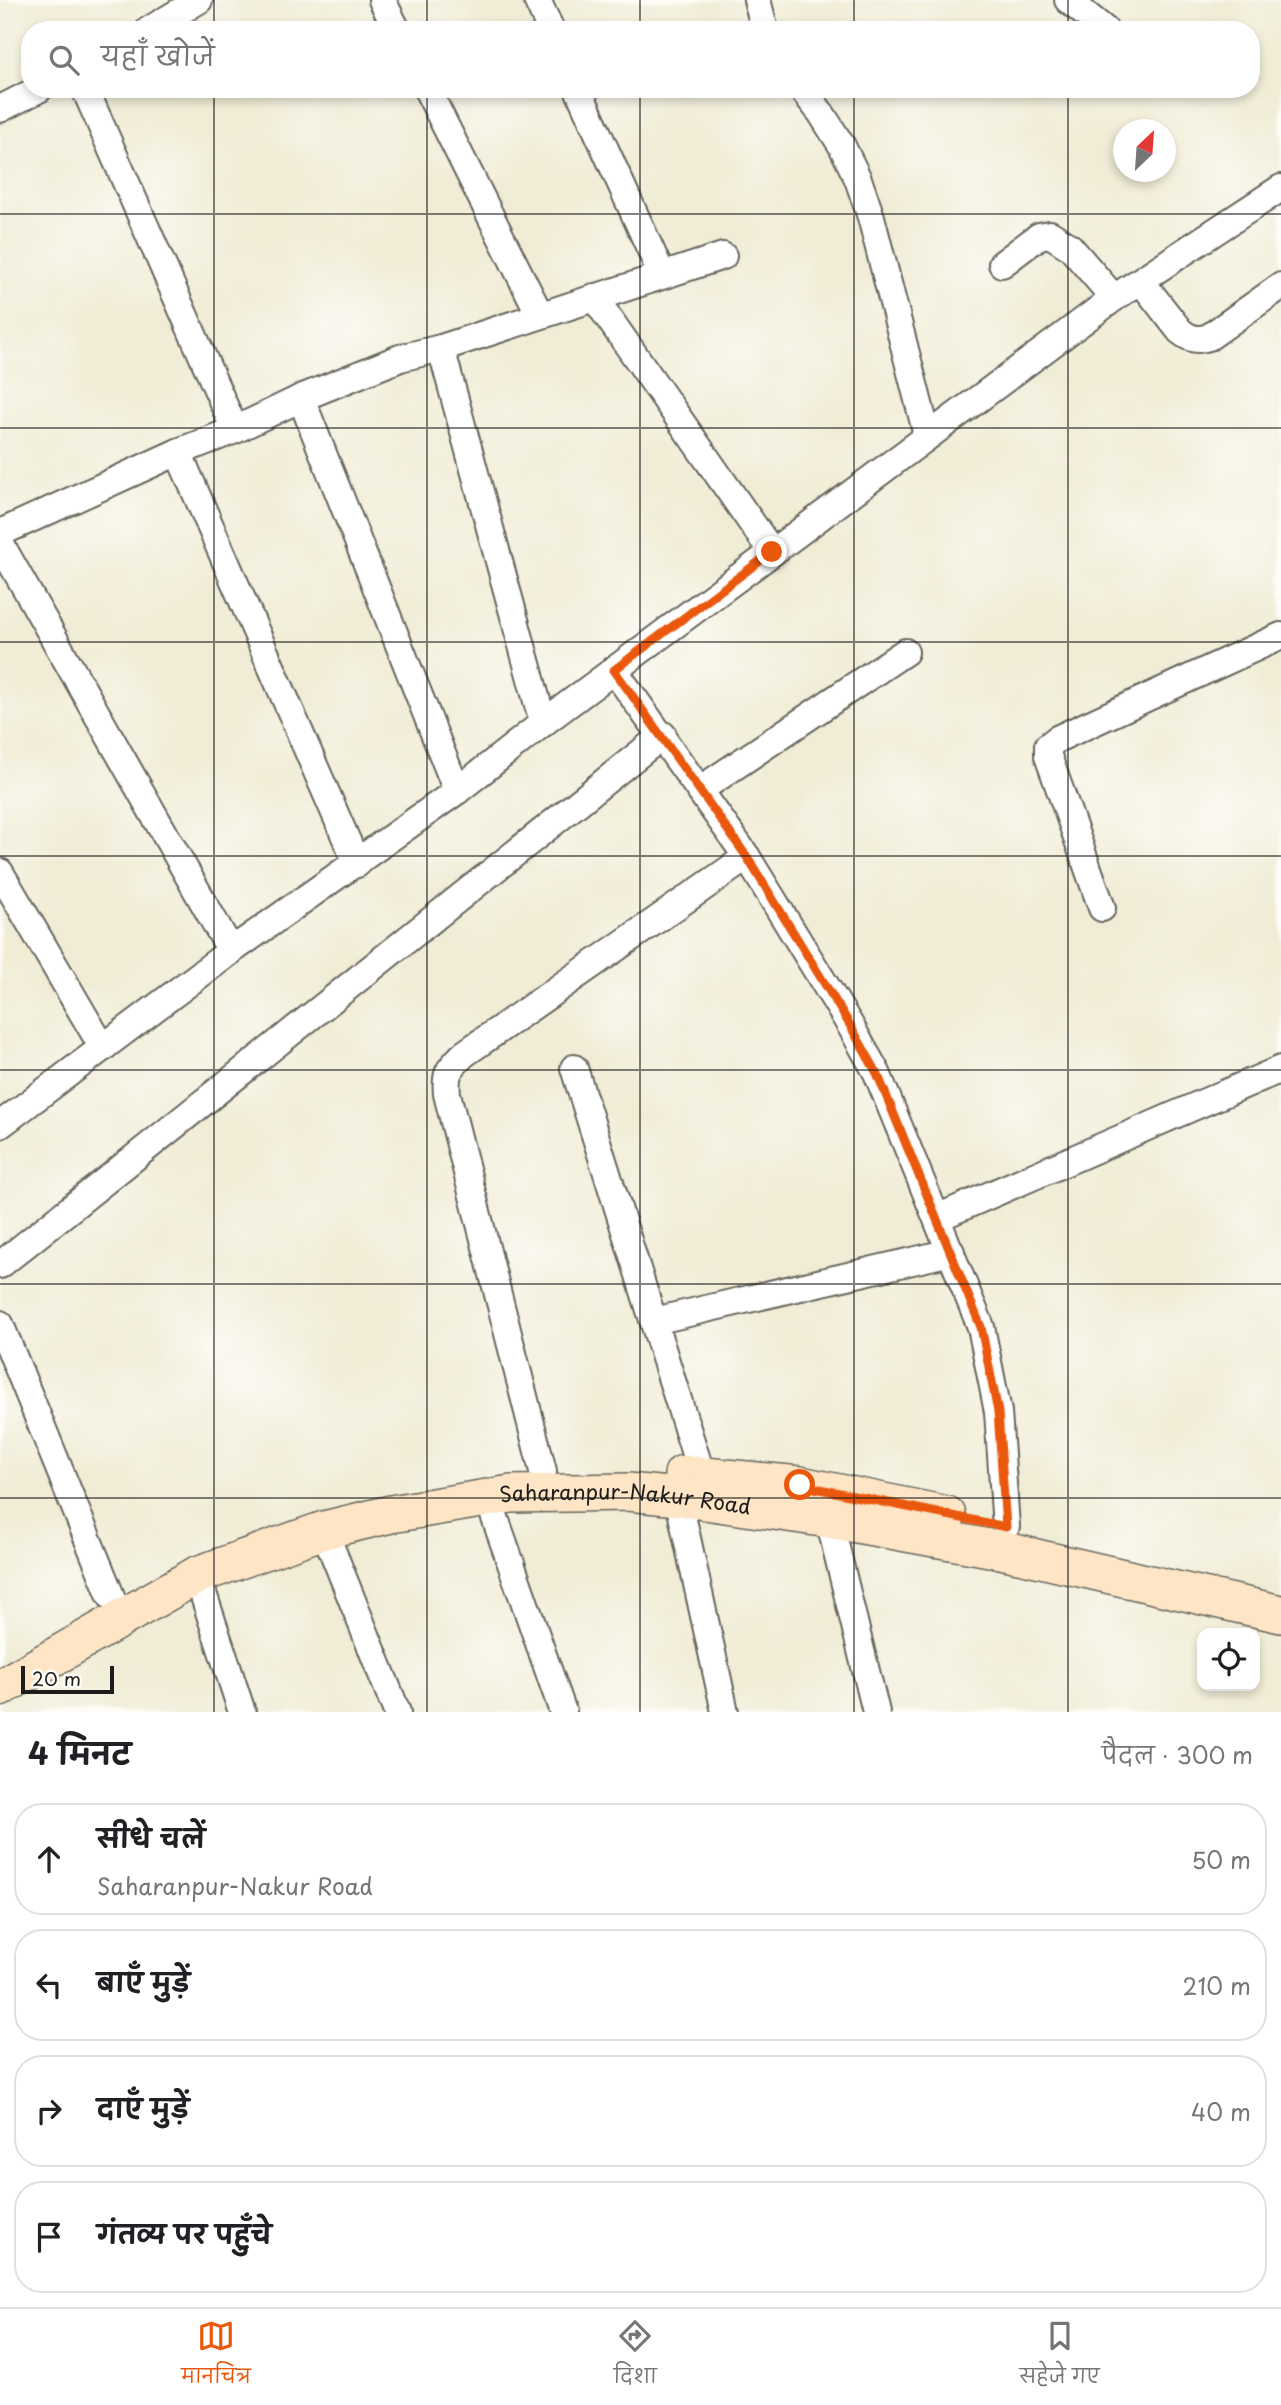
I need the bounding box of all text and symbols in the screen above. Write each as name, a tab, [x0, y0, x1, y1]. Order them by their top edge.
search box	[21, 21, 1260, 98]
text: यहाँ खोजें	[101, 36, 215, 75]
icon: search	[45, 41, 83, 79]
north arrow	[1113, 119, 1176, 182]
route end	[756, 536, 787, 567]
route start	[784, 1469, 815, 1500]
street label: Saharanpur-Nakur Road	[497, 1474, 753, 1521]
map controls	[1197, 1628, 1260, 1691]
button: locate	[1197, 1628, 1260, 1691]
scale bar	[21, 1663, 114, 1695]
text: 20 m	[32, 1664, 81, 1692]
text: 4 मिनट	[28, 1730, 131, 1775]
text: पैदल · 300 m	[1102, 1737, 1253, 1772]
text: सीधे चलें	[97, 1818, 205, 1857]
icon: ahead	[30, 1840, 68, 1878]
text: 50 m	[1191, 1842, 1251, 1877]
text: Saharanpur-Nakur Road	[97, 1868, 373, 1903]
text: बाएँ मुड़ें	[97, 1962, 190, 2001]
icon: left	[30, 1966, 68, 2004]
text: 210 m	[1183, 1968, 1251, 2003]
text: दाएँ मुड़ें	[97, 2088, 189, 2127]
icon: right	[30, 2092, 68, 2130]
text: 40 m	[1191, 2094, 1251, 2129]
text: गंतव्य पर पहुँचे	[97, 2214, 272, 2253]
icon: arrive	[30, 2218, 68, 2256]
tab: मानचित्र	[181, 2317, 251, 2397]
tab: दिशा	[614, 2317, 657, 2397]
tab: सहेजे गए	[1019, 2317, 1100, 2397]

